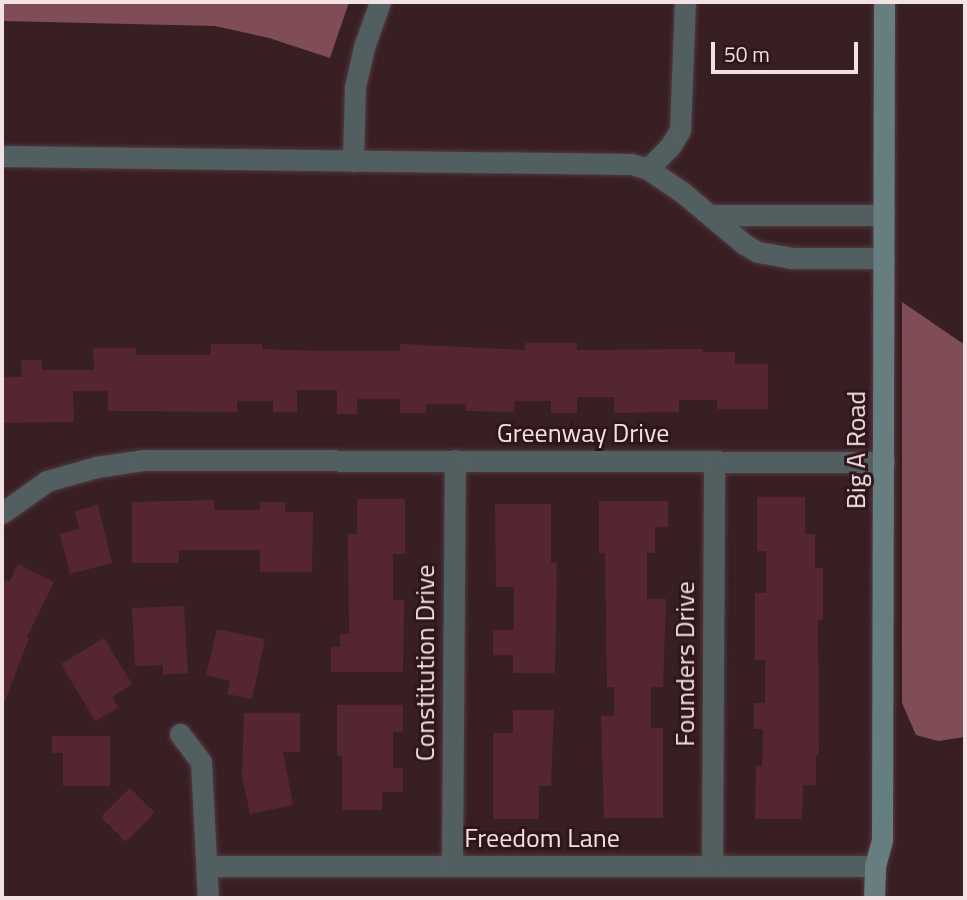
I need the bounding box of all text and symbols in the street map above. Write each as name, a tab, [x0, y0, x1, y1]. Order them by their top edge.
scale bar	[715, 28, 862, 72]
text: 50 m	[724, 38, 770, 70]
street label: Big A Road	[840, 391, 872, 509]
street label: Greenway Drive	[497, 417, 669, 449]
street label: Constitution Drive	[409, 565, 441, 761]
street label: Founders Drive	[669, 581, 701, 747]
street label: Freedom Lane	[464, 822, 620, 854]

